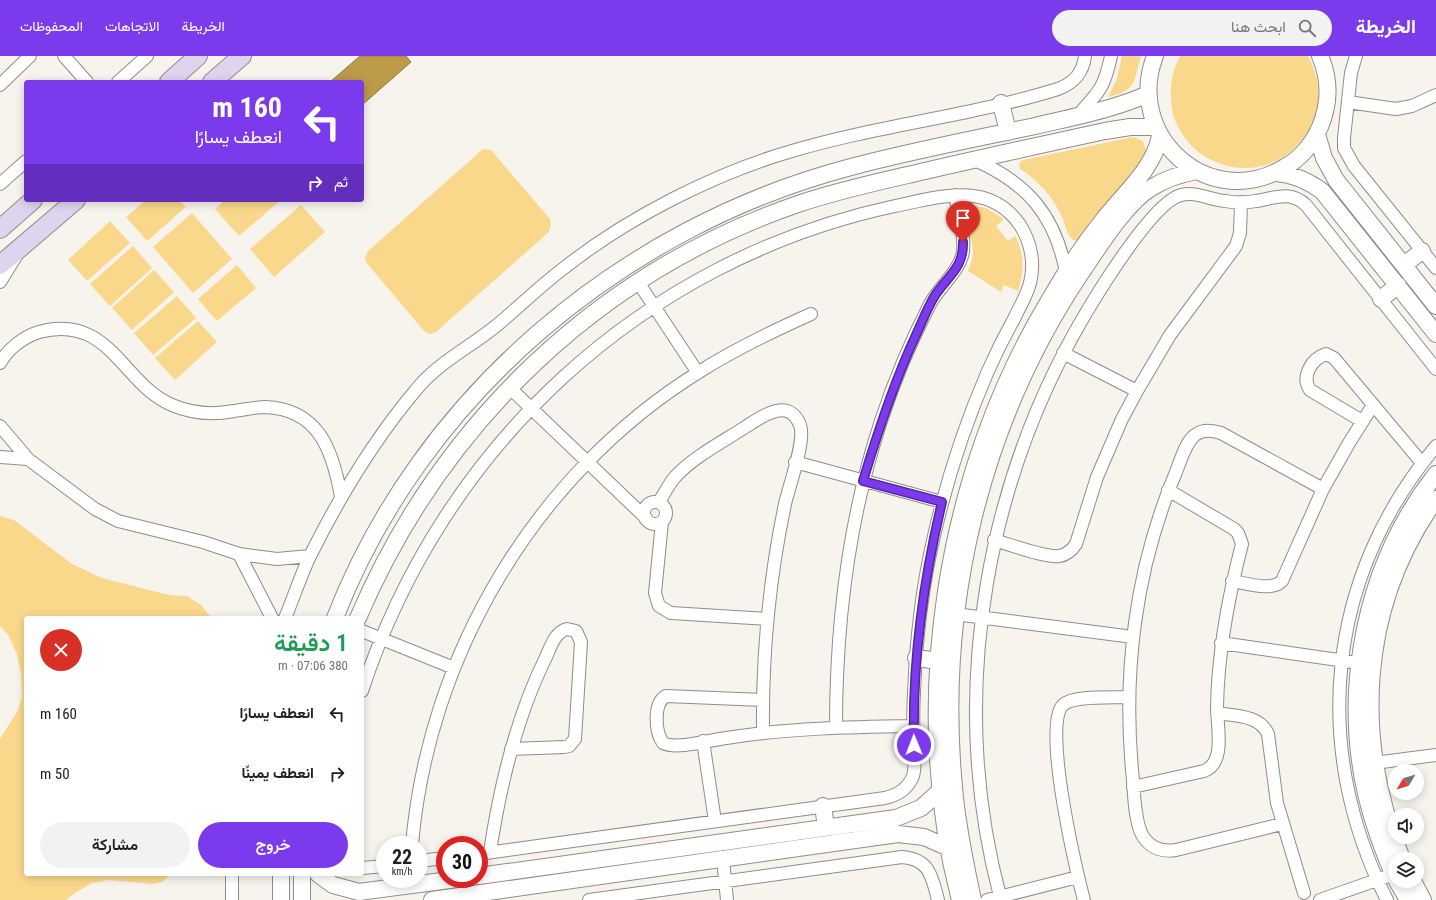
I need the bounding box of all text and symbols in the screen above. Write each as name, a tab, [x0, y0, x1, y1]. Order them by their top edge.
search box	[1052, 10, 1332, 46]
text: الخريطة	[1356, 15, 1416, 38]
icon: search	[1296, 17, 1318, 39]
text: المحفوظات	[20, 18, 83, 34]
text: الاتجاهات	[105, 18, 159, 34]
text: الخريطة	[181, 18, 225, 34]
text: ابحث هنا	[1231, 18, 1286, 36]
text: 160 m	[212, 91, 282, 124]
icon: left	[296, 96, 348, 148]
text: انعطف يسارًا	[195, 126, 282, 147]
icon: right	[304, 172, 326, 194]
text: ثم	[334, 173, 348, 191]
pin	[946, 201, 980, 242]
icon: arrive	[952, 207, 974, 229]
button: close	[40, 629, 82, 671]
text: 1 دقيقة	[274, 629, 348, 657]
text: 380 m · 07:06	[278, 658, 348, 673]
icon: left	[326, 703, 348, 725]
text: انعطف يسارًا	[240, 704, 314, 722]
text: 160 m	[40, 705, 77, 723]
position arrow	[893, 724, 935, 766]
icon: right	[326, 763, 348, 785]
text: انعطف يمينًا	[241, 764, 314, 782]
north arrow	[1388, 764, 1424, 800]
map controls	[1388, 764, 1424, 888]
text: 50 m	[40, 765, 70, 783]
button: sound	[1388, 808, 1424, 844]
button: مشاركة	[40, 822, 190, 868]
button: خروج	[198, 822, 348, 868]
speed limit sign: 30	[436, 836, 488, 888]
text: 22	[392, 845, 412, 869]
button: layers	[1388, 852, 1424, 888]
text: km/h	[392, 866, 412, 877]

